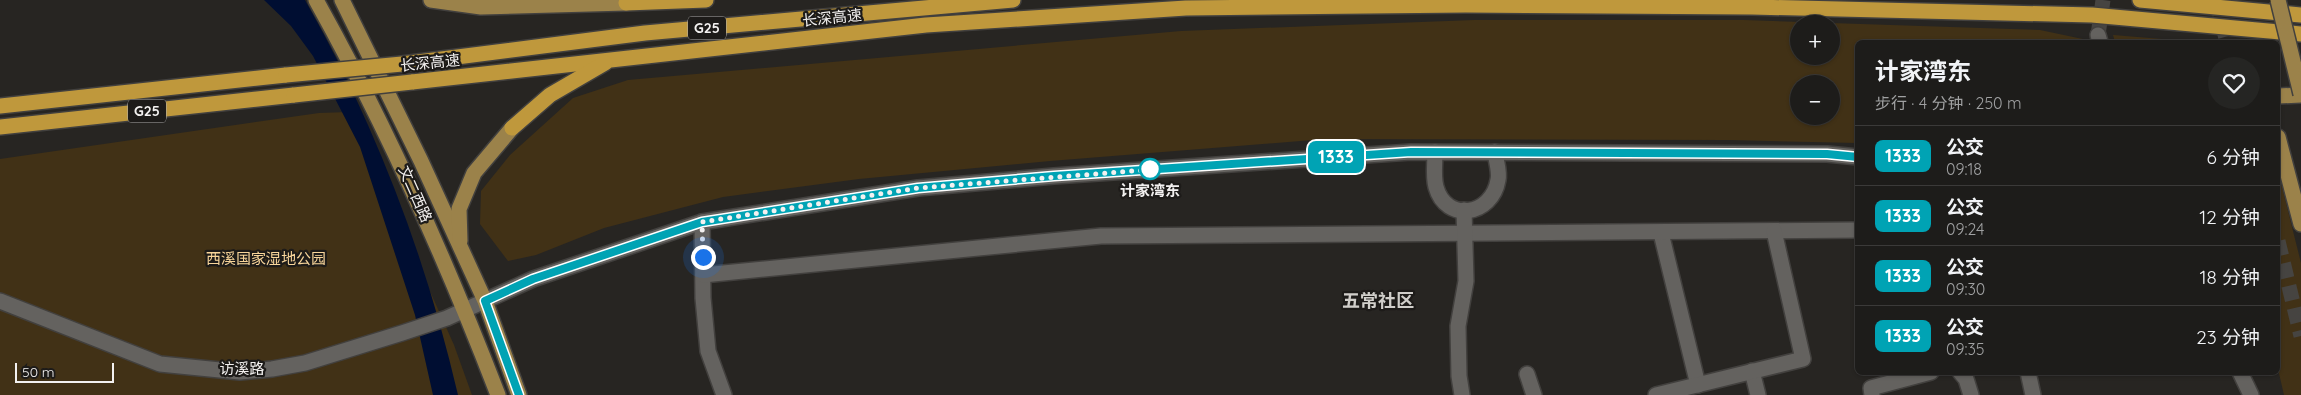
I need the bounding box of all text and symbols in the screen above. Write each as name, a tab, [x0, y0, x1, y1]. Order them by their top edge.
street label: 长深高速	[801, 5, 863, 30]
map controls	[1790, 15, 1840, 125]
button: +	[1790, 15, 1840, 65]
road number: G25	[688, 16, 726, 40]
street label: 长深高速	[399, 50, 461, 75]
text: 计家湾东	[1875, 56, 1971, 86]
button: heart	[2208, 57, 2260, 109]
button: −	[1790, 75, 1840, 125]
text: 步行 · 4 分钟 · 250 m	[1875, 93, 2022, 113]
road number: G25	[128, 100, 166, 122]
text: 公交	[1946, 135, 1984, 159]
line badge: 1333	[1301, 141, 1371, 173]
text: 1333	[1885, 144, 1921, 167]
text: 1333	[1318, 145, 1354, 168]
text: 6 分钟	[2207, 145, 2260, 169]
marker: 计家湾东	[1139, 158, 1161, 180]
text: 09:18	[1946, 159, 1982, 179]
street label: 文二西路	[395, 163, 436, 225]
place label: 计家湾东	[1120, 181, 1180, 200]
text: 公交	[1946, 195, 1984, 219]
text: 1333	[1885, 204, 1921, 227]
text: 12 分钟	[2199, 205, 2260, 229]
text: 09:24	[1946, 219, 1985, 239]
your location	[691, 245, 716, 270]
park label: 西溪国家湿地公园	[206, 249, 326, 268]
text: 公交	[1946, 255, 1984, 279]
text: 1333	[1885, 264, 1921, 287]
text: 18 分钟	[2200, 265, 2260, 289]
text: 09:30	[1946, 279, 1985, 299]
district label: 五常社区	[1342, 289, 1414, 312]
text: 公交	[1946, 315, 1984, 339]
text: 1333	[1885, 324, 1921, 347]
text: 23 分钟	[2196, 325, 2260, 349]
text: 09:35	[1946, 339, 1985, 359]
street label: 访溪路	[219, 359, 265, 378]
scale bar	[15, 360, 114, 383]
text: 50 m	[22, 363, 55, 381]

